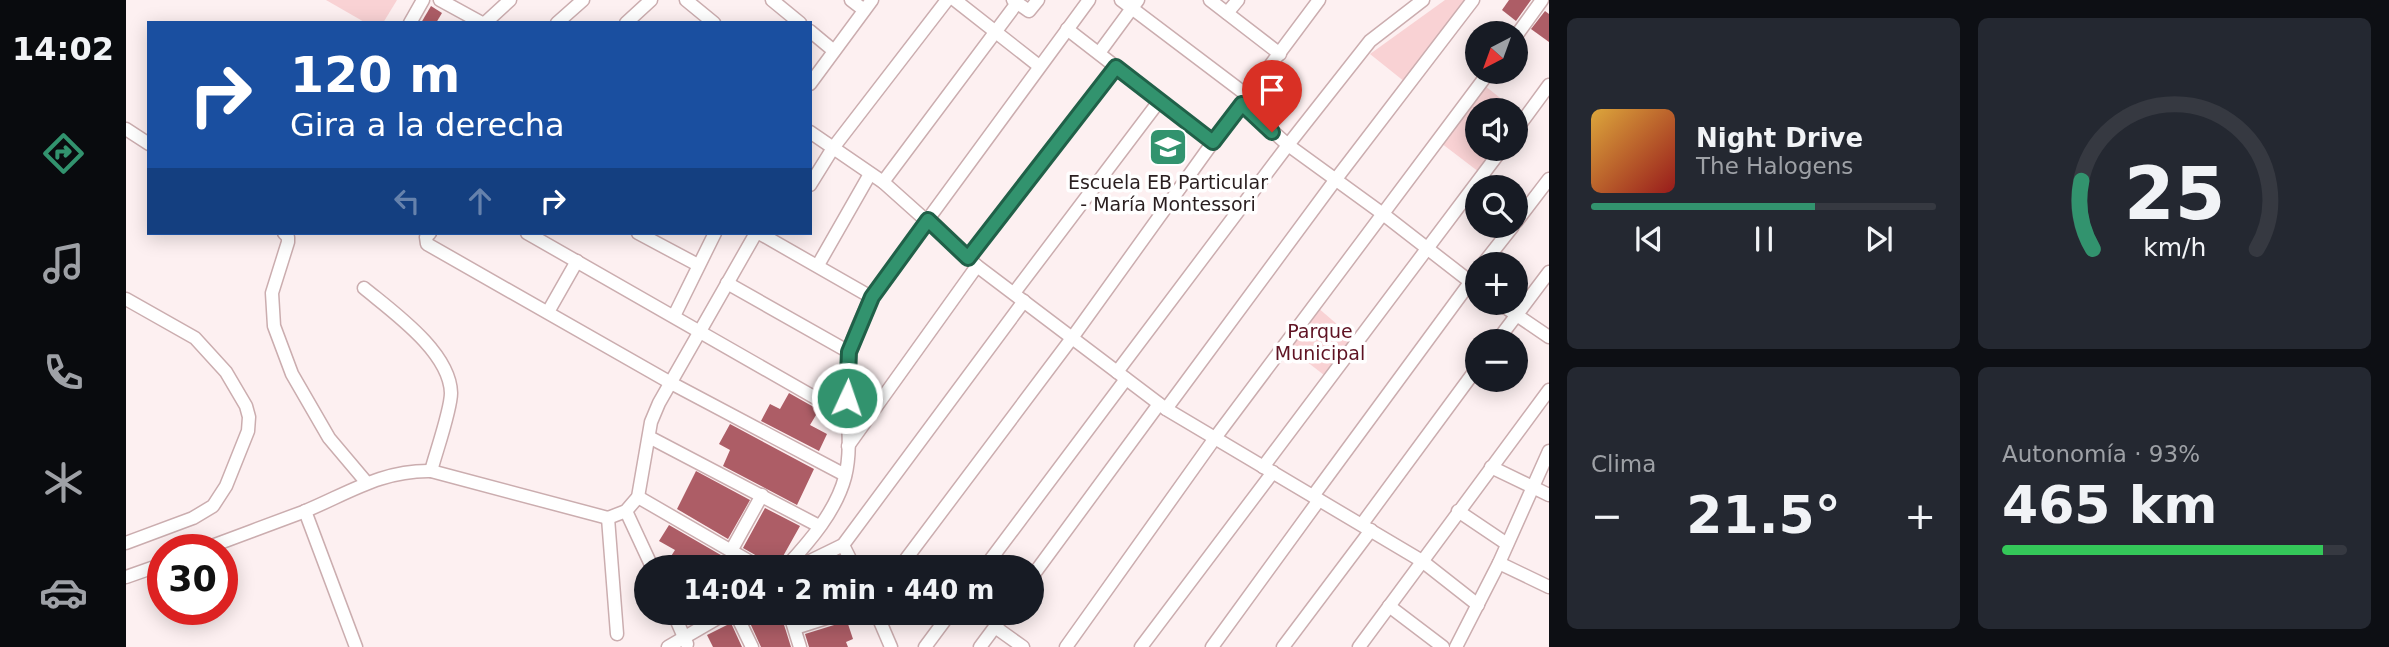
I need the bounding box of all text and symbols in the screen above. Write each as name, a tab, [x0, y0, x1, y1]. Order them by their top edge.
north arrow	[1465, 21, 1528, 84]
map controls	[1465, 21, 1528, 392]
text: 14:02	[12, 30, 114, 68]
text: 120 m	[290, 47, 460, 104]
icon: right	[175, 49, 266, 140]
pin	[1242, 60, 1302, 132]
icon: arrive	[1253, 71, 1291, 109]
button: sound	[1465, 98, 1528, 161]
text: Gira a la derecha	[290, 106, 565, 144]
text: Night Drive	[1696, 123, 1863, 153]
school or university icon: Escuela EB Particular - María Montessori	[1147, 126, 1189, 168]
icon: directions	[39, 129, 88, 178]
text: 25	[2124, 152, 2225, 237]
text: The Halogens	[1696, 153, 1853, 179]
place label: Escuela EB Particular - María Montessori	[1068, 171, 1268, 215]
button: search	[1465, 175, 1528, 238]
icon: left	[388, 182, 426, 220]
icon: ahead	[461, 182, 499, 220]
icon: right	[534, 182, 572, 220]
icon: previous	[1630, 220, 1668, 258]
icon: pause	[1745, 220, 1783, 258]
icon: next	[1860, 220, 1898, 258]
text: km/h	[2143, 233, 2206, 262]
icon: music	[39, 239, 88, 288]
button: +	[1465, 252, 1528, 315]
park label: Parque Municipal	[1275, 320, 1365, 364]
button: −	[1465, 329, 1528, 392]
icon: phone	[39, 348, 88, 397]
position arrow	[810, 361, 884, 435]
text: Autonomía · 93%	[2002, 441, 2200, 467]
text: Clima	[1591, 451, 1656, 477]
icon: climate	[39, 458, 88, 507]
text: 465 km	[2002, 475, 2217, 535]
text: 21.5°	[1686, 485, 1841, 545]
text: −	[1591, 494, 1623, 538]
text: +	[1904, 494, 1936, 538]
speed limit sign: 30	[147, 534, 238, 625]
icon: car	[39, 568, 88, 617]
text: 14:04 · 2 min · 440 m	[684, 575, 994, 605]

